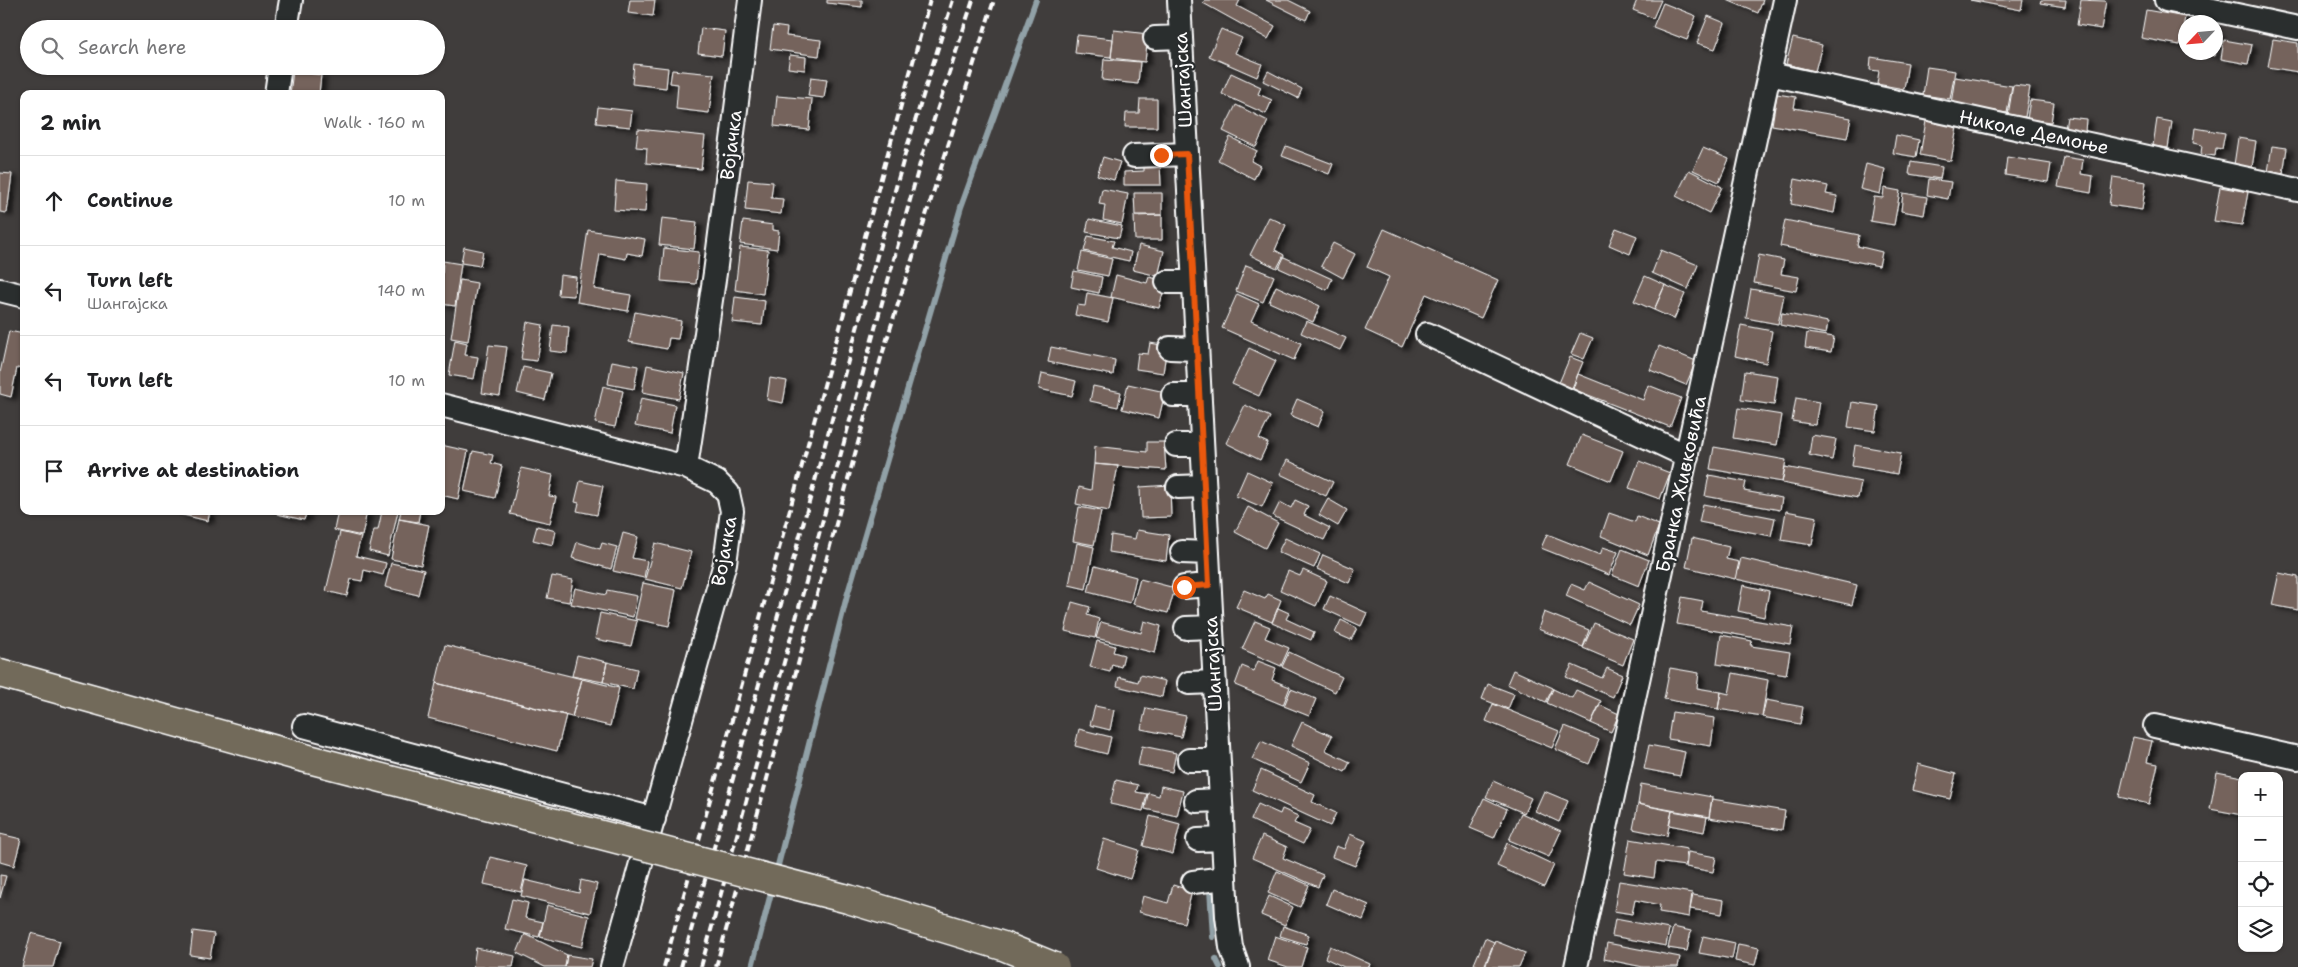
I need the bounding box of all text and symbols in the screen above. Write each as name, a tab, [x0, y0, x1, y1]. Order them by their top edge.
north arrow	[2178, 15, 2223, 60]
search box	[20, 20, 445, 75]
street label: Шангајска	[1168, 31, 1198, 128]
icon: search	[38, 34, 66, 62]
text: Search here	[78, 35, 187, 60]
street label: Николе Демоње	[1957, 104, 2111, 160]
street label: Војачка	[714, 108, 748, 182]
text: 2 min	[40, 109, 101, 137]
text: Walk · 160 m	[324, 112, 425, 133]
route end	[1150, 144, 1173, 167]
icon: ahead	[40, 187, 68, 215]
text: Continue	[87, 188, 173, 213]
text: 10 m	[388, 190, 425, 211]
text: Turn left	[87, 268, 173, 293]
icon: left	[40, 277, 68, 305]
text: 140 m	[378, 280, 425, 301]
text: Шангајска	[87, 293, 168, 314]
icon: left	[40, 367, 68, 395]
text: Turn left	[87, 368, 173, 393]
text: 10 m	[388, 370, 425, 391]
street label: Бранка Живковића	[1650, 393, 1712, 575]
icon: arrive	[40, 457, 68, 485]
text: Arrive at destination	[87, 458, 299, 483]
street label: Војачка	[706, 514, 742, 588]
route start	[1173, 576, 1196, 599]
street label: Шангајска	[1198, 615, 1228, 712]
map controls	[2238, 772, 2283, 952]
button: +	[2238, 772, 2283, 817]
button: −	[2238, 817, 2283, 862]
button: locate	[2238, 862, 2283, 907]
button: layers	[2238, 907, 2283, 952]

